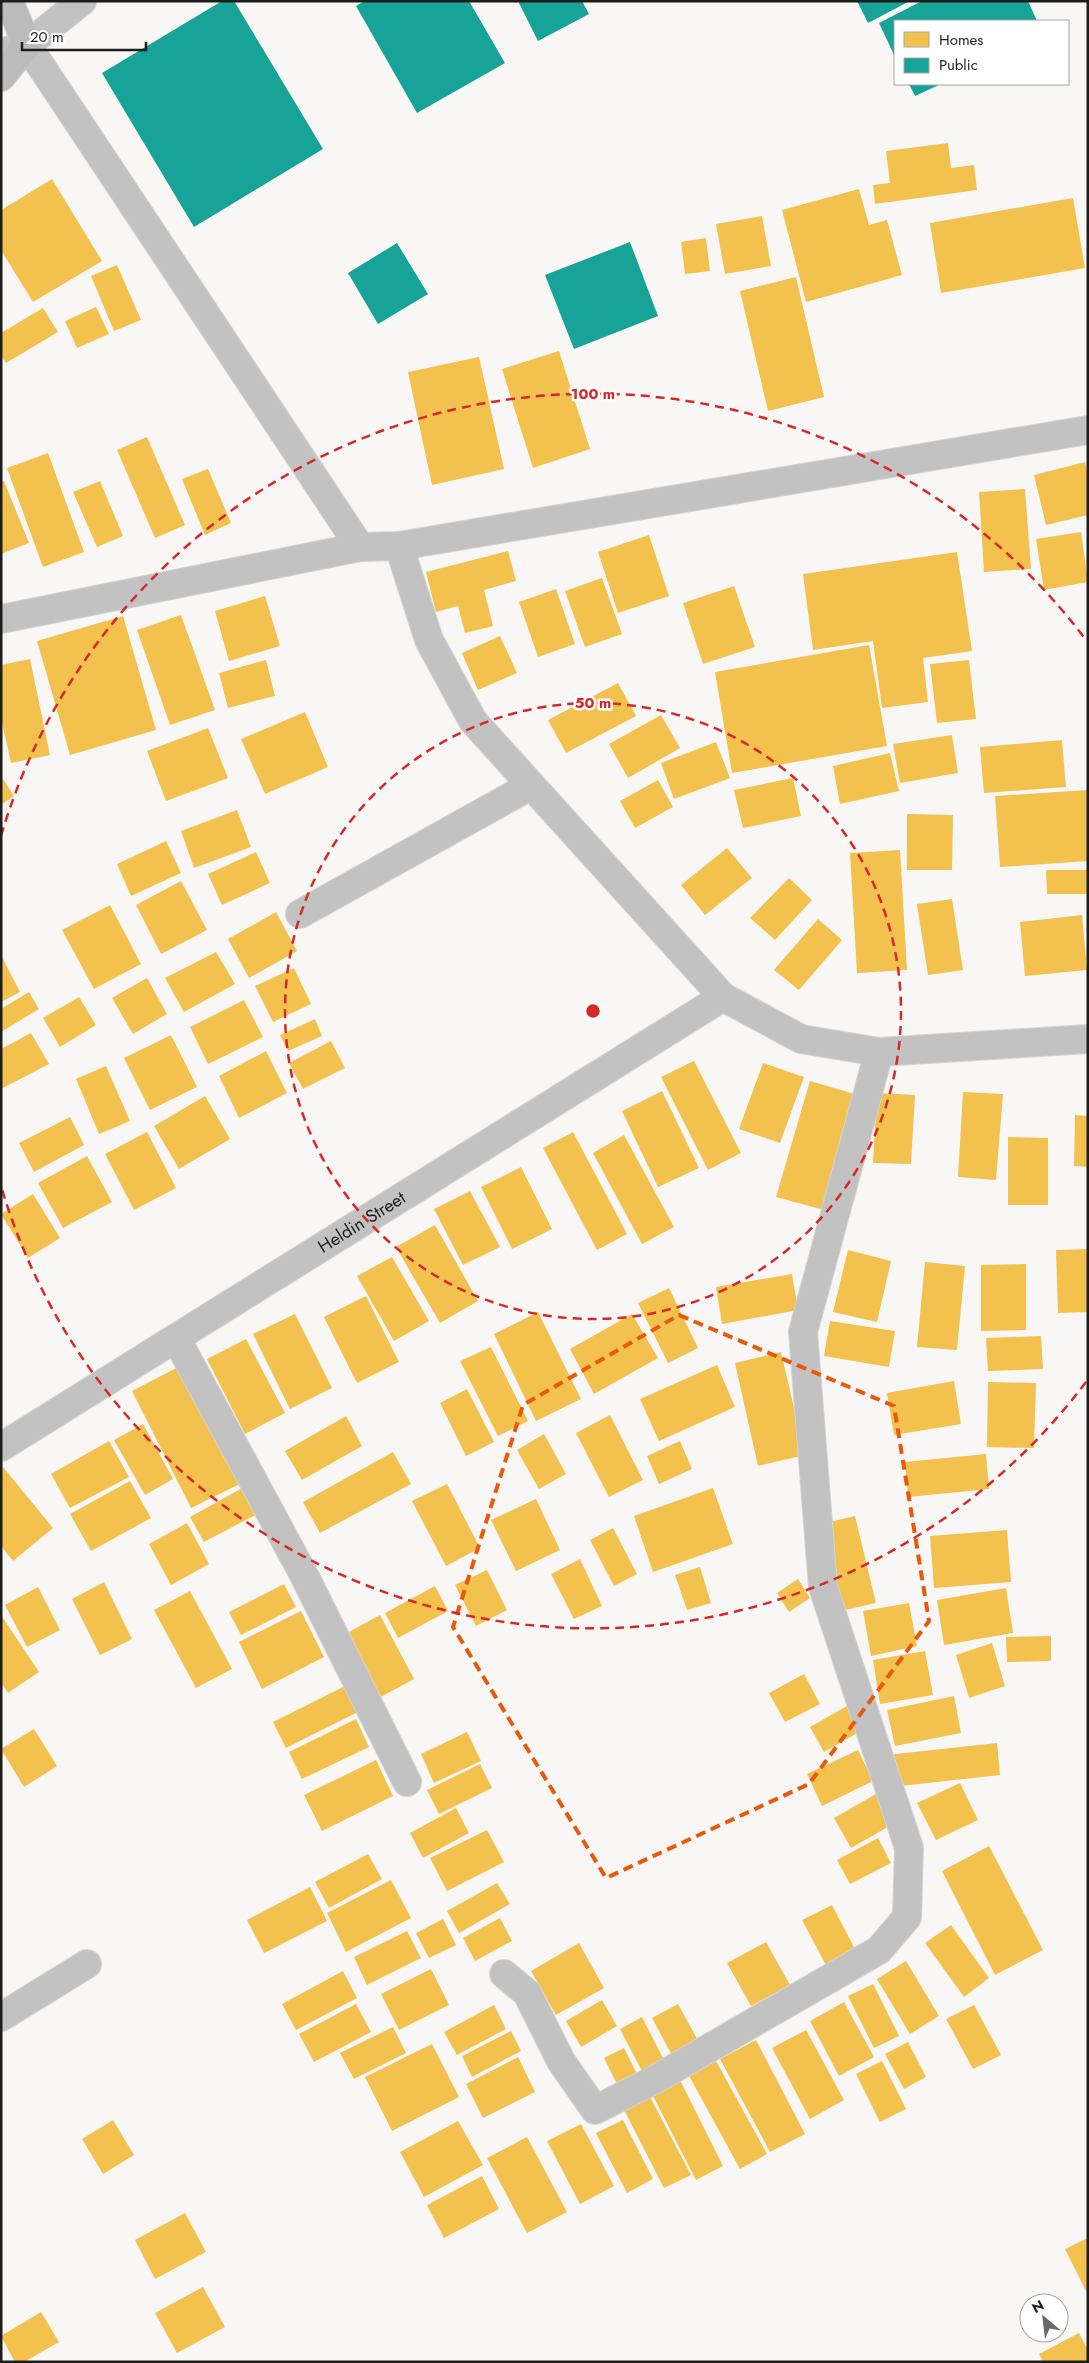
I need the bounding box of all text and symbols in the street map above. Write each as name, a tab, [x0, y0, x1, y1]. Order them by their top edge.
scale bar	[22, 20, 146, 52]
legend	[894, 20, 1069, 85]
text: 20 m	[30, 26, 64, 48]
text: Homes	[939, 29, 983, 51]
text: Public	[939, 54, 978, 76]
text: 100 m	[571, 383, 615, 405]
text: 50 m	[575, 692, 611, 714]
centre of rings	[584, 1002, 602, 1020]
street label: Heldin Street	[313, 1185, 411, 1259]
north arrow	[1019, 2293, 1069, 2343]
text: N	[1028, 2295, 1048, 2318]

